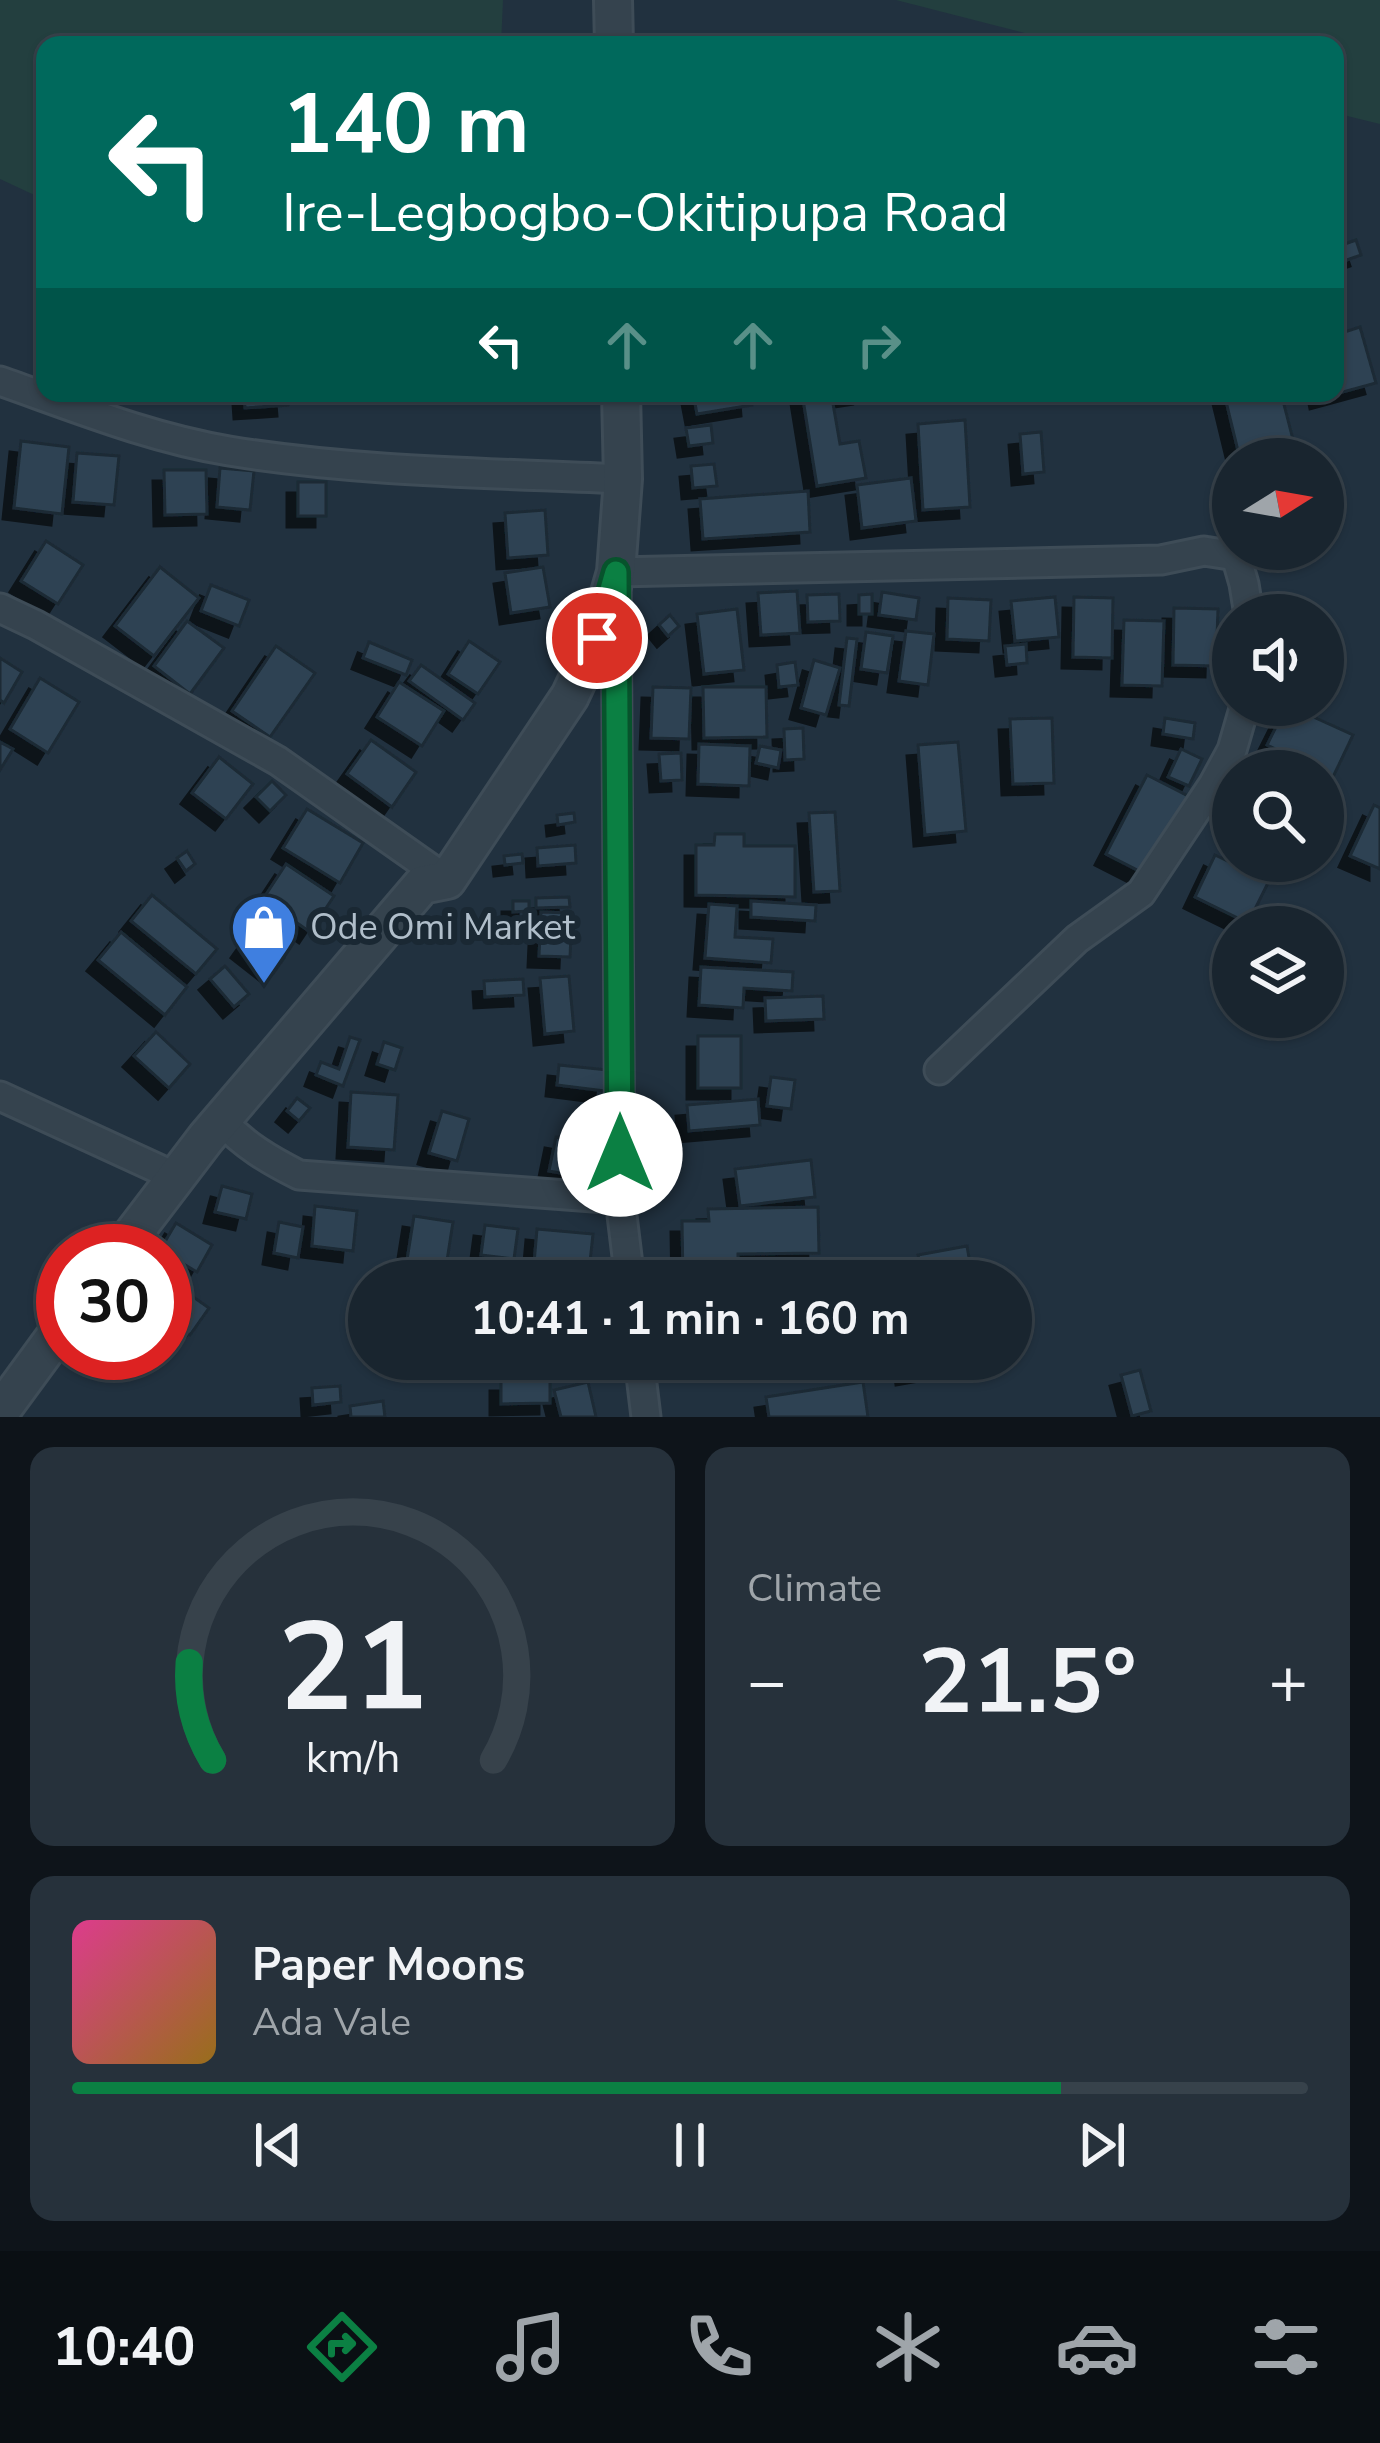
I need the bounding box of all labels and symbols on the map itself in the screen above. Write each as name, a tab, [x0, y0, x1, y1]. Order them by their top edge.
north arrow	[1212, 438, 1344, 570]
pin	[546, 587, 648, 689]
shop icon: Ode Omi Market	[229, 892, 299, 986]
place label: Ode Omi Market	[310, 903, 575, 952]
position arrow	[557, 1091, 683, 1217]
speed limit sign: 30	[36, 1224, 192, 1380]

